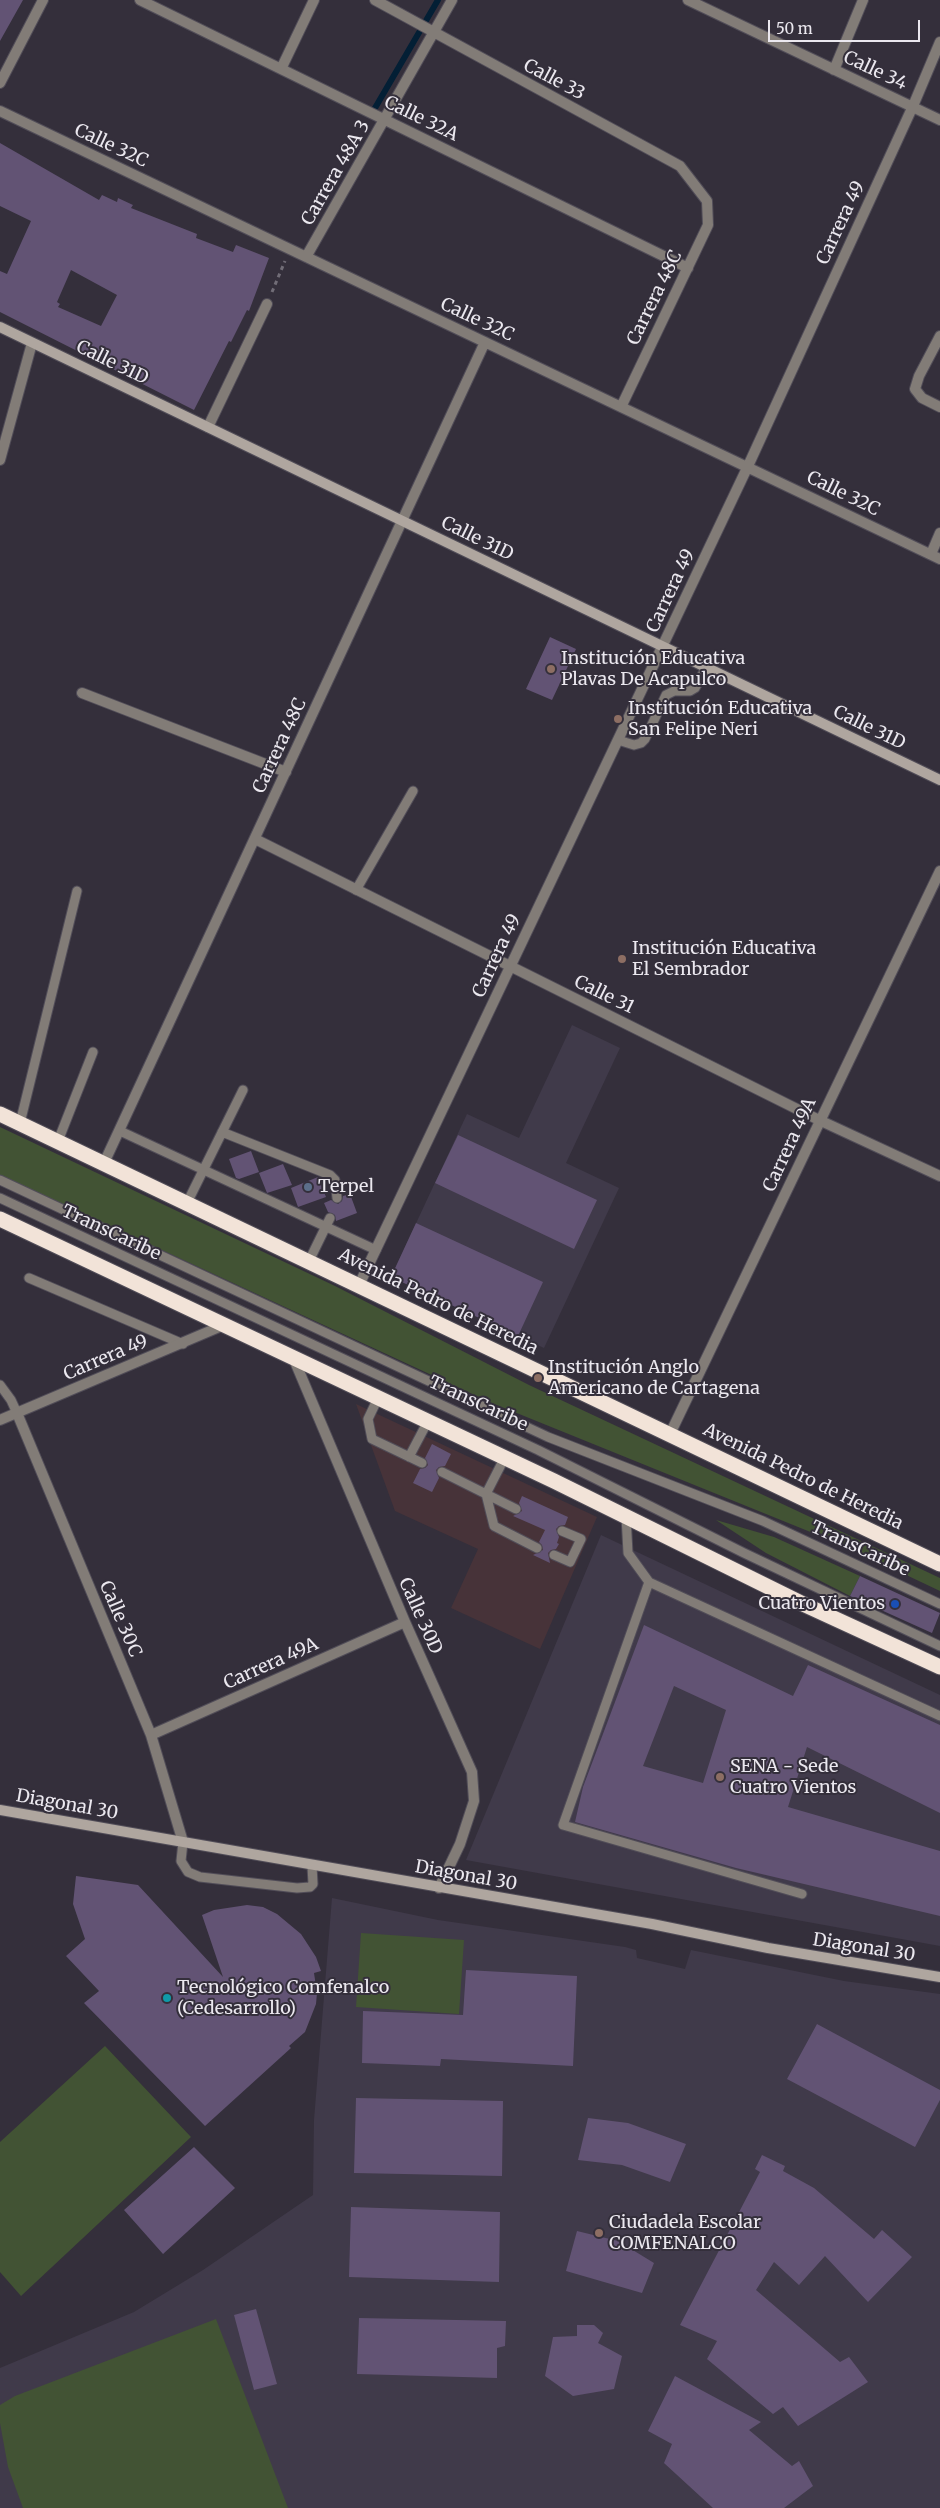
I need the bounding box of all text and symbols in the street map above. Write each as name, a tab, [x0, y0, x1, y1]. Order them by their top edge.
scale bar	[770, 10, 922, 42]
text: 50 m	[776, 19, 813, 38]
street label: Calle 34	[840, 47, 910, 95]
street label: Calle 33	[520, 55, 588, 105]
street label: Calle 32A	[380, 92, 462, 146]
street label: Carrera 48A 3	[297, 117, 375, 229]
street label: Calle 32C	[71, 120, 151, 172]
street label: Carrera 49	[812, 178, 870, 268]
street label: Carrera 48C	[623, 247, 687, 349]
street label: Calle 32C	[437, 294, 517, 346]
street label: Calle 31D	[72, 336, 152, 390]
street label: Calle 32C	[803, 467, 883, 521]
street label: Calle 31D	[437, 512, 517, 566]
street label: Carrera 49	[642, 546, 700, 636]
place label: Institución Educativa Plavas De Acapulco	[561, 648, 745, 691]
marker: Institución Educativa Plavas De Acapulco	[545, 663, 557, 675]
street label: Carrera 48C	[249, 695, 311, 797]
place label: Institución Educativa San Felipe Neri	[628, 698, 812, 741]
street label: Calle 31D	[829, 701, 909, 755]
marker: Institución Educativa San Felipe Neri	[612, 713, 624, 725]
street label: Carrera 49	[468, 911, 526, 1001]
place label: Institución Educativa El Sembrador	[632, 938, 816, 981]
marker: Institución Educativa El Sembrador	[616, 953, 628, 965]
street label: Calle 31	[570, 971, 638, 1019]
street label: Carrera 49A	[759, 1095, 821, 1195]
place label: Terpel	[318, 1176, 374, 1198]
marker: Terpel	[302, 1181, 314, 1193]
street label: TransCaribe	[58, 1201, 164, 1265]
street label: Avenida Pedro de Heredia	[335, 1244, 541, 1360]
street label: Carrera 49	[61, 1331, 151, 1385]
place label: Institución Anglo Americano de Cartagena	[548, 1357, 760, 1400]
street label: TransCaribe	[425, 1372, 531, 1436]
marker: Institución Anglo Americano de Cartagena	[532, 1372, 544, 1384]
street label: Avenida Pedro de Heredia	[700, 1419, 906, 1535]
street label: TransCaribe	[807, 1517, 913, 1581]
street label: Calle 30D	[394, 1575, 446, 1657]
street label: Calle 30C	[94, 1578, 146, 1660]
place label: Cuatro Vientos	[759, 1593, 885, 1615]
marker: Cuatro Vientos	[889, 1598, 901, 1610]
street label: Carrera 49A	[220, 1634, 322, 1694]
place label: SENA - Sede Cuatro Vientos	[730, 1756, 856, 1798]
marker: SENA - Sede Cuatro Vientos	[714, 1771, 726, 1783]
street label: Diagonal 30	[14, 1785, 120, 1825]
street label: Diagonal 30	[413, 1856, 519, 1896]
street label: Diagonal 30	[811, 1929, 917, 1967]
place label: Tecnológico Comfenalco (Cedesarrollo)	[177, 1977, 389, 2020]
marker: Tecnológico Comfenalco (Cedesarrollo)	[161, 1992, 173, 2004]
place label: Ciudadela Escolar COMFENALCO	[609, 2212, 761, 2254]
marker: Ciudadela Escolar COMFENALCO	[593, 2227, 605, 2239]

